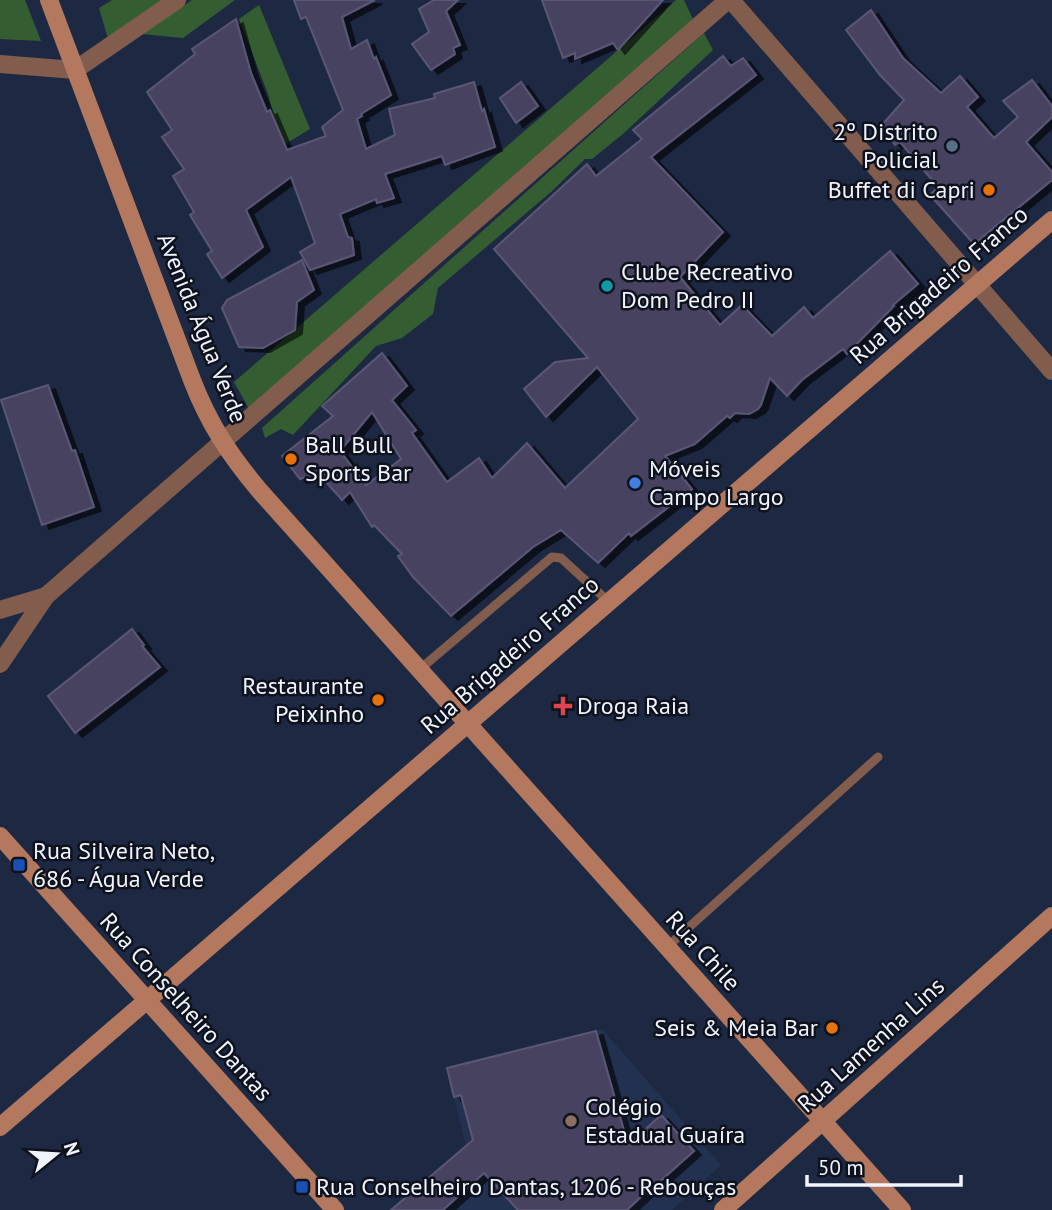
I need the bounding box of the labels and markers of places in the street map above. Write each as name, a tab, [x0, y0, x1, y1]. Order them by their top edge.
place label: 2º Distrito Policial	[833, 116, 938, 175]
marker: 2º Distrito Policial	[944, 138, 960, 154]
place label: Buffet di Capri	[828, 174, 975, 205]
marker: Buffet di Capri	[981, 182, 997, 198]
place label: Clube Recreativo Dom Pedro II	[621, 256, 793, 315]
marker: Clube Recreativo Dom Pedro II	[599, 278, 615, 294]
place label: Ball Bull Sports Bar	[305, 429, 411, 488]
marker: Ball Bull Sports Bar	[283, 451, 299, 467]
place label: Móveis Campo Largo	[649, 453, 784, 512]
marker: Móveis Campo Largo	[627, 475, 643, 491]
place label: Restaurante Peixinho	[242, 670, 364, 729]
place label: Droga Raia	[577, 690, 689, 721]
marker: Restaurante Peixinho	[370, 692, 386, 708]
marker: Droga Raia	[555, 698, 571, 714]
place label: Rua Silveira Neto, 686 - Água Verde	[33, 835, 215, 894]
marker: Rua Silveira Neto, 686 - Água Verde	[11, 857, 27, 873]
place label: Seis & Meia Bar	[654, 1012, 818, 1043]
marker: Seis & Meia Bar	[824, 1020, 840, 1036]
place label: Colégio Estadual Guaíra	[585, 1091, 745, 1150]
marker: Colégio Estadual Guaíra	[563, 1113, 579, 1129]
place label: Rua Conselheiro Dantas, 1206 - Rebouças	[316, 1171, 736, 1202]
marker: Rua Conselheiro Dantas, 1206 - Rebouças	[294, 1179, 310, 1195]

